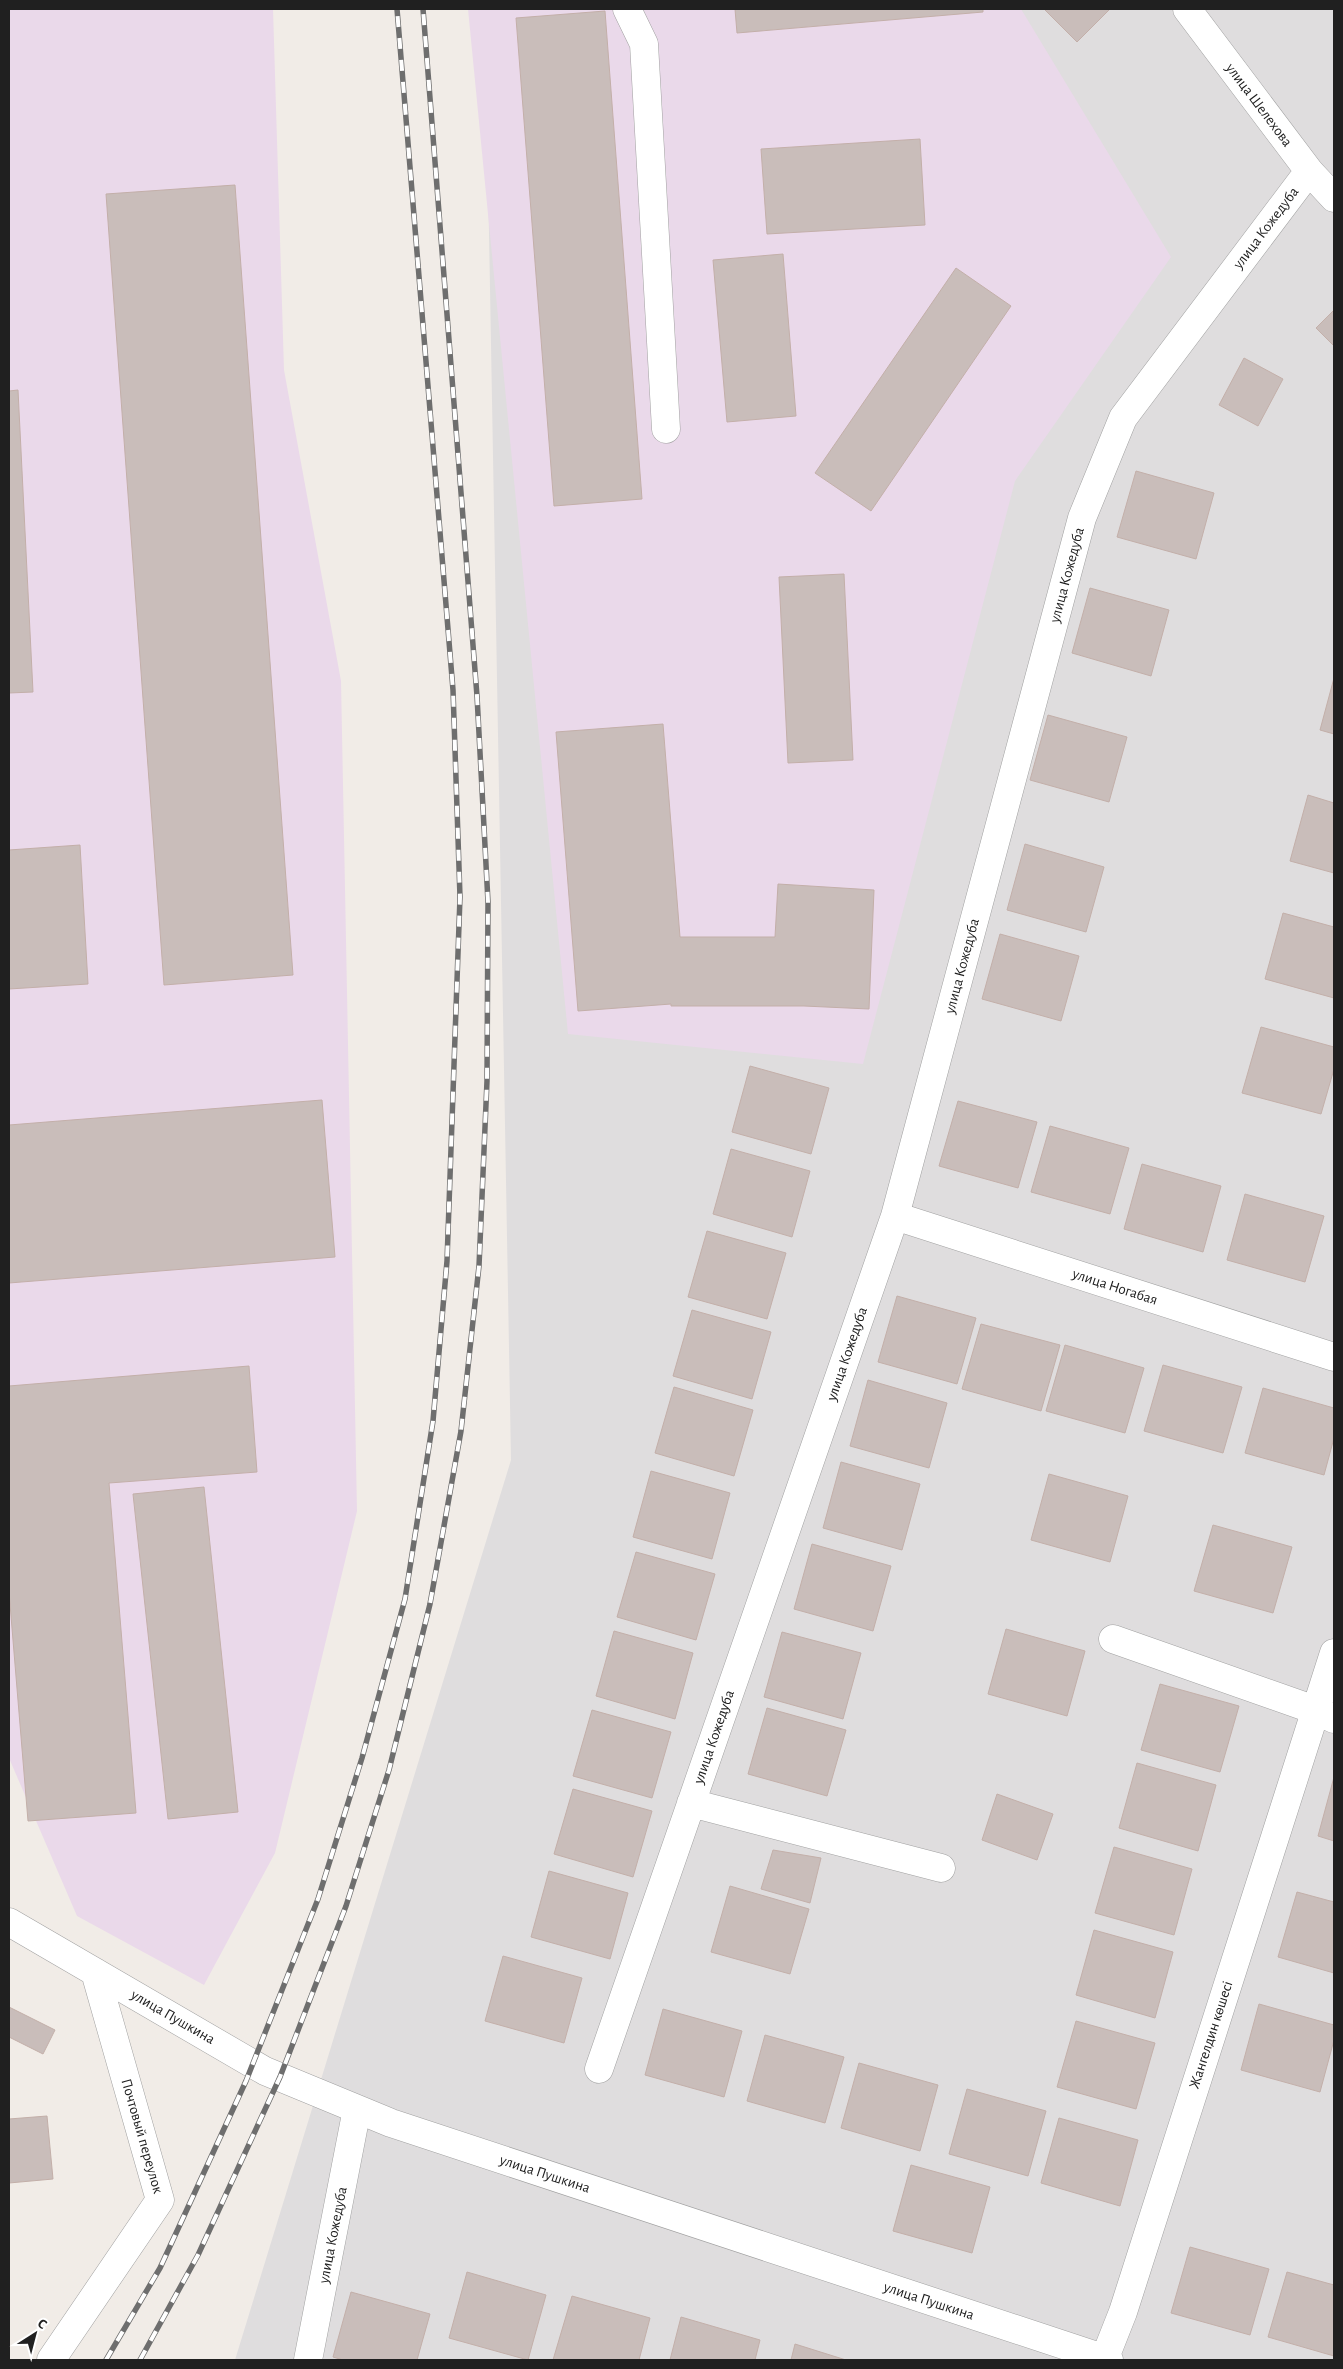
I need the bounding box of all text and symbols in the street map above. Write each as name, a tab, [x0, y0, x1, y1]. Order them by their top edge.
street label: улица Шелехова	[1222, 60, 1295, 150]
street label: улица Кожедуба	[1230, 184, 1302, 272]
street label: улица Кожедуба	[1047, 526, 1087, 625]
street label: улица Кожедуба	[942, 917, 982, 1016]
street label: улица Ногабая	[1070, 1266, 1159, 1308]
street label: улица Кожедуба	[824, 1305, 870, 1404]
street label: улица Кожедуба	[691, 1688, 737, 1787]
street label: Жангелдин көшесі	[1187, 1979, 1235, 2091]
street label: улица Пушкина	[128, 1986, 218, 2047]
street label: Почтовый переулок	[118, 2077, 166, 2195]
street label: улица Пушкина	[497, 2152, 592, 2196]
street label: улица Кожедуба	[316, 2185, 350, 2286]
street label: улица Пушкина	[881, 2279, 976, 2323]
north arrow	[10, 2309, 60, 2359]
text: С	[35, 2316, 50, 2332]

